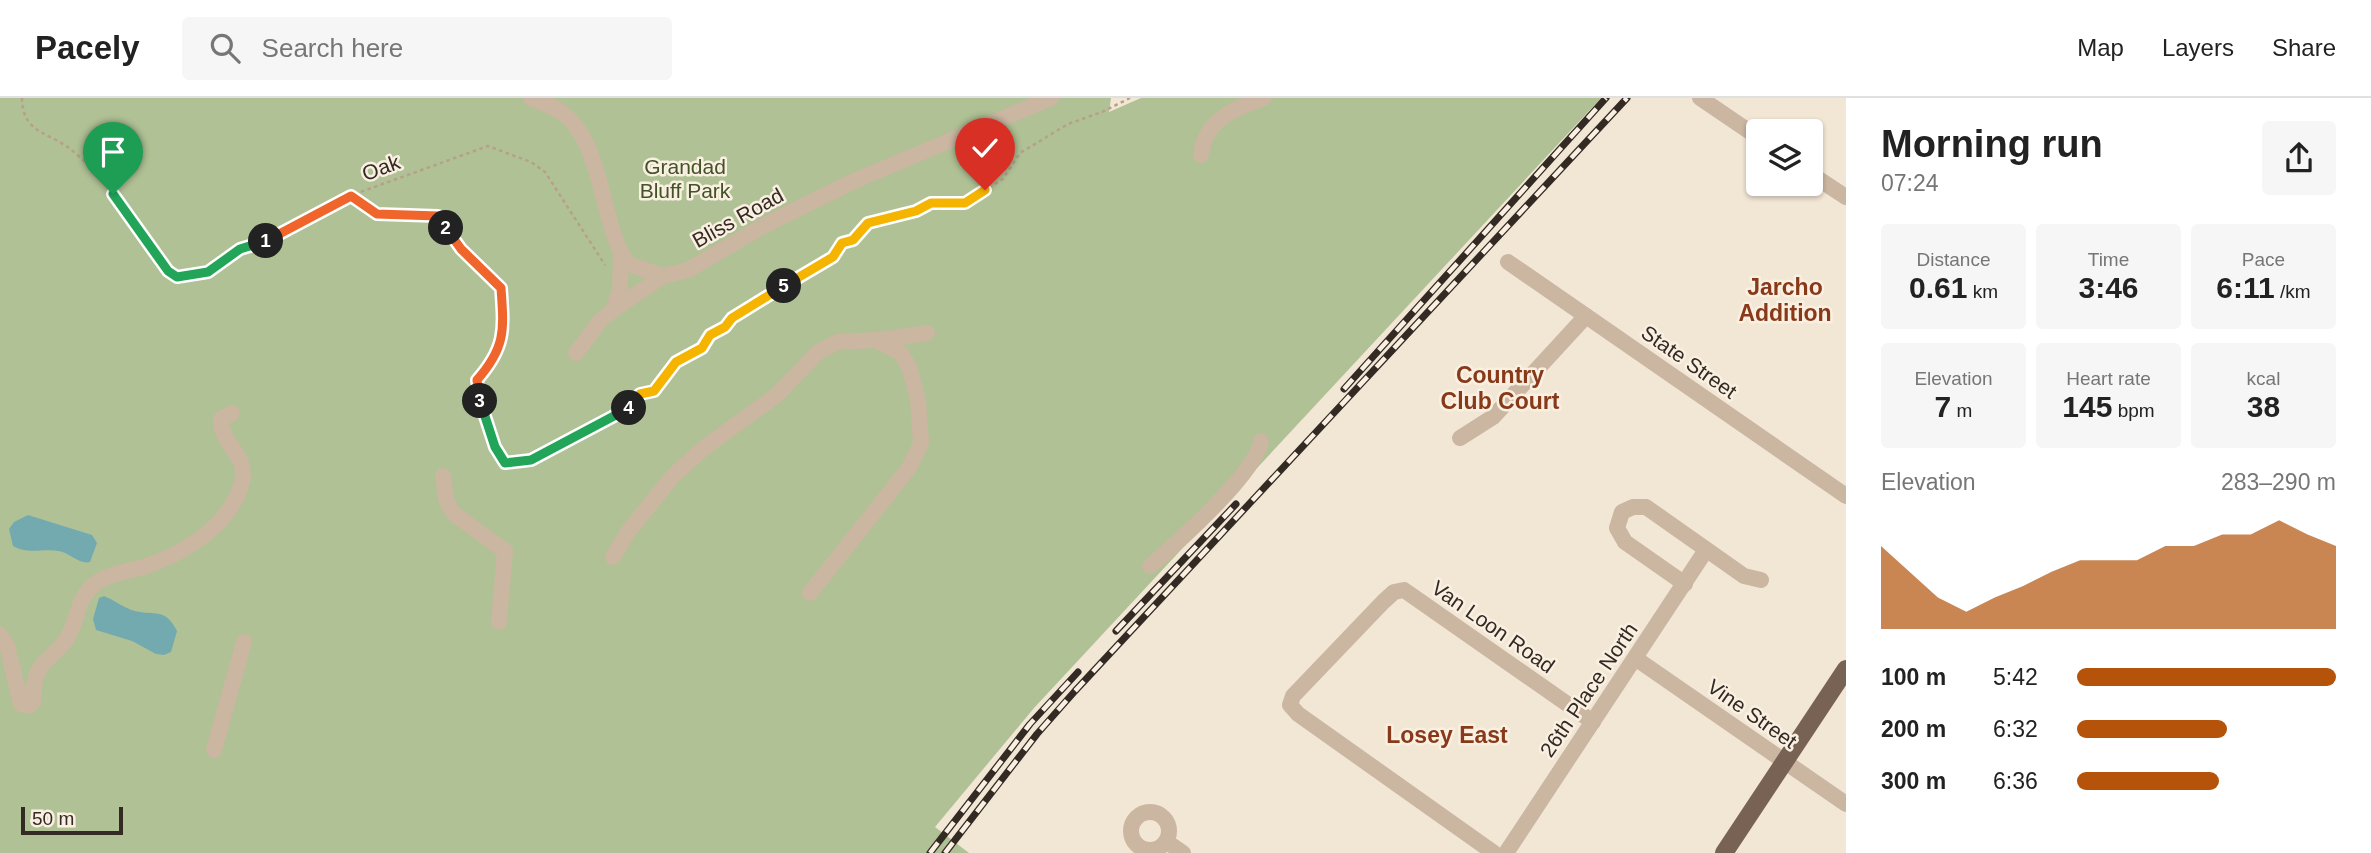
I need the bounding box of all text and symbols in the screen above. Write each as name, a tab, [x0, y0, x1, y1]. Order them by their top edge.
search box	[182, 17, 672, 80]
text: Pacely	[35, 29, 140, 66]
icon: search	[206, 29, 244, 67]
text: Search here	[262, 33, 403, 63]
text: Map	[2077, 34, 2124, 61]
text: Layers	[2162, 34, 2234, 61]
text: Share	[2272, 34, 2336, 61]
pin	[955, 118, 1015, 190]
map controls	[1746, 119, 1823, 196]
button: layers	[1746, 119, 1823, 196]
button: share	[2262, 121, 2336, 195]
pin	[83, 122, 143, 194]
text: Morning run	[1881, 123, 2103, 165]
icon: check	[966, 129, 1004, 167]
icon: arrive	[94, 133, 132, 171]
street label: Oak	[359, 150, 403, 185]
park label: Grandad Bluff Park	[640, 155, 731, 202]
text: 07:24	[1881, 170, 1939, 196]
street label: Bliss Road	[688, 183, 787, 252]
pin: 2	[428, 211, 464, 246]
text: 2	[440, 217, 451, 238]
pin: 1	[248, 223, 284, 258]
text: 1	[260, 230, 271, 251]
text: Distance	[1917, 249, 1990, 270]
text: Time	[2088, 249, 2129, 270]
text: Pace	[2242, 249, 2285, 270]
pin: 5	[766, 268, 802, 304]
text: 0.61	[1909, 271, 1967, 304]
text: 3:46	[2078, 271, 2139, 304]
text: 6:11	[2216, 271, 2275, 304]
district label: Jarcho Addition	[1738, 274, 1832, 326]
text: 5	[778, 275, 789, 296]
text: km	[1967, 281, 1998, 302]
text: /km	[2275, 281, 2311, 302]
street label: State Street	[1637, 320, 1741, 403]
district label: Country Club Court	[1441, 362, 1560, 414]
text: Elevation	[1914, 368, 1993, 389]
text: Heart rate	[2066, 368, 2151, 389]
text: kcal	[2247, 368, 2280, 389]
pin: 3	[462, 384, 498, 418]
text: 3	[474, 390, 485, 411]
pin: 4	[612, 390, 646, 426]
text: 7	[1935, 390, 1951, 423]
text: 145	[2062, 390, 2112, 423]
text: 38	[2247, 390, 2280, 423]
text: 4	[623, 397, 634, 418]
text: m	[1951, 400, 1972, 421]
text: bpm	[2112, 400, 2155, 421]
text: Elevation	[1881, 469, 1976, 495]
text: 283–290 m	[2221, 469, 2336, 495]
street label: Van Loon Road	[1428, 576, 1559, 677]
street label: 26th Place North	[1535, 618, 1642, 761]
text: 100 m	[1881, 664, 1946, 690]
text: 5:42	[1993, 664, 2038, 690]
street label: Vine Street	[1703, 674, 1801, 753]
text: 200 m	[1881, 716, 1946, 742]
text: 6:32	[1993, 716, 2038, 742]
district label: Losey East	[1386, 722, 1508, 748]
text: 300 m	[1881, 768, 1946, 794]
text: 6:36	[1993, 768, 2038, 794]
scale bar	[21, 804, 122, 836]
text: 50 m	[32, 808, 74, 829]

